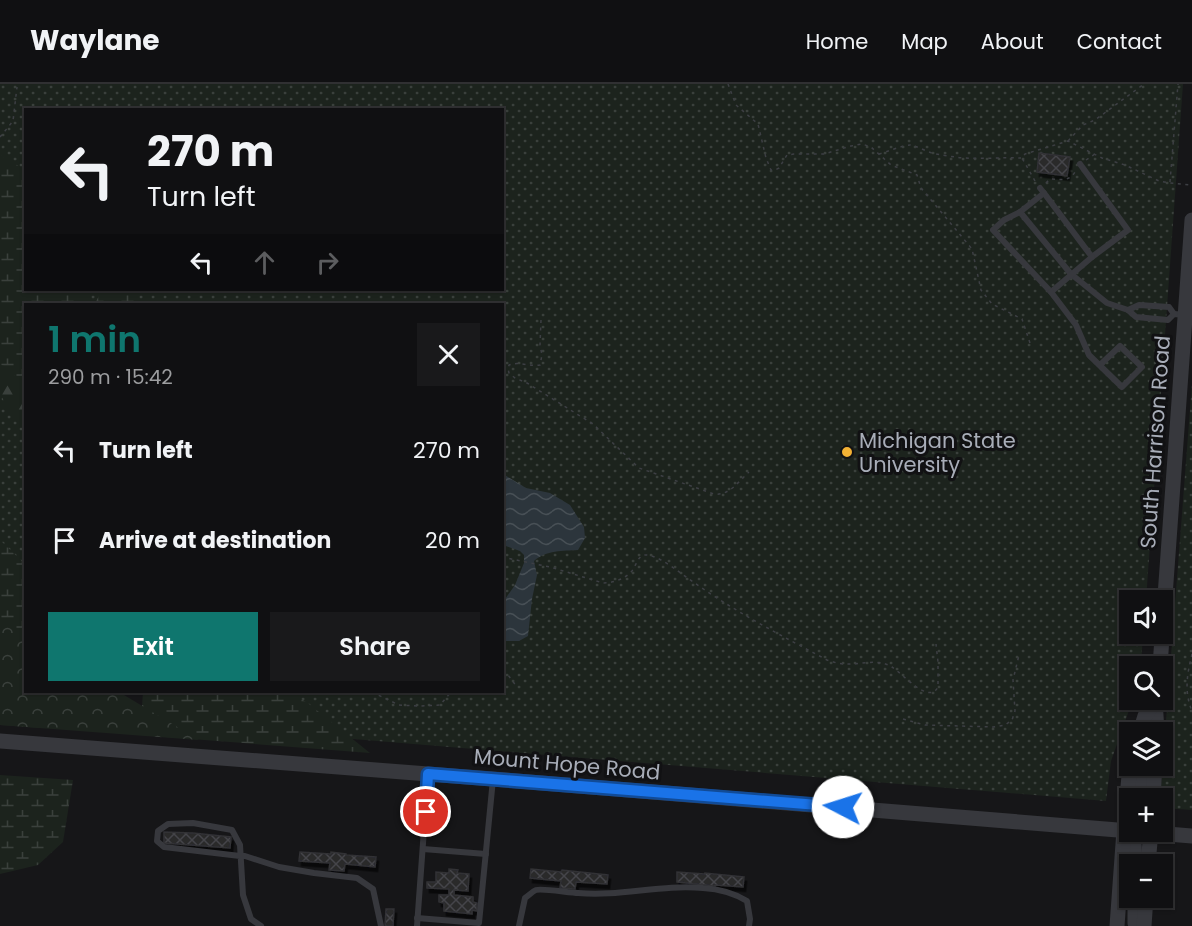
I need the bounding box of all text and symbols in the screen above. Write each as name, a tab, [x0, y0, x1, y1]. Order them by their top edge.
text: Waylane	[30, 21, 160, 60]
text: Home	[806, 27, 868, 56]
text: Map	[901, 27, 948, 56]
text: About	[981, 27, 1044, 56]
text: Contact	[1077, 27, 1162, 56]
text: 270 m	[147, 122, 274, 181]
icon: left	[48, 132, 126, 210]
text: Turn left	[147, 178, 256, 215]
icon: left	[185, 246, 218, 279]
icon: ahead	[248, 246, 281, 279]
icon: right	[311, 246, 344, 279]
text: 1 min	[48, 314, 141, 365]
button: close	[417, 323, 480, 386]
street label: South Harrison Road	[1133, 334, 1177, 550]
text: 290 m · 15:42	[48, 363, 173, 391]
place label: Michigan State University	[859, 426, 1016, 479]
icon: left	[48, 434, 81, 467]
text: Turn left	[99, 435, 193, 466]
text: 270 m	[413, 435, 480, 466]
marker: Michigan State University	[840, 445, 854, 459]
icon: arrive	[48, 524, 81, 557]
text: Arrive at destination	[99, 525, 331, 556]
text: 20 m	[425, 525, 480, 556]
map controls	[1119, 590, 1173, 908]
button: sound	[1119, 590, 1173, 644]
button: Exit	[48, 612, 258, 681]
button: Share	[270, 612, 480, 681]
button: search	[1119, 656, 1173, 710]
button: layers	[1119, 722, 1173, 776]
street label: Mount Hope Road	[473, 741, 661, 787]
position arrow	[811, 775, 875, 839]
pin	[400, 786, 451, 837]
button: +	[1119, 788, 1173, 842]
icon: arrive	[409, 795, 442, 828]
button: −	[1119, 854, 1173, 908]

